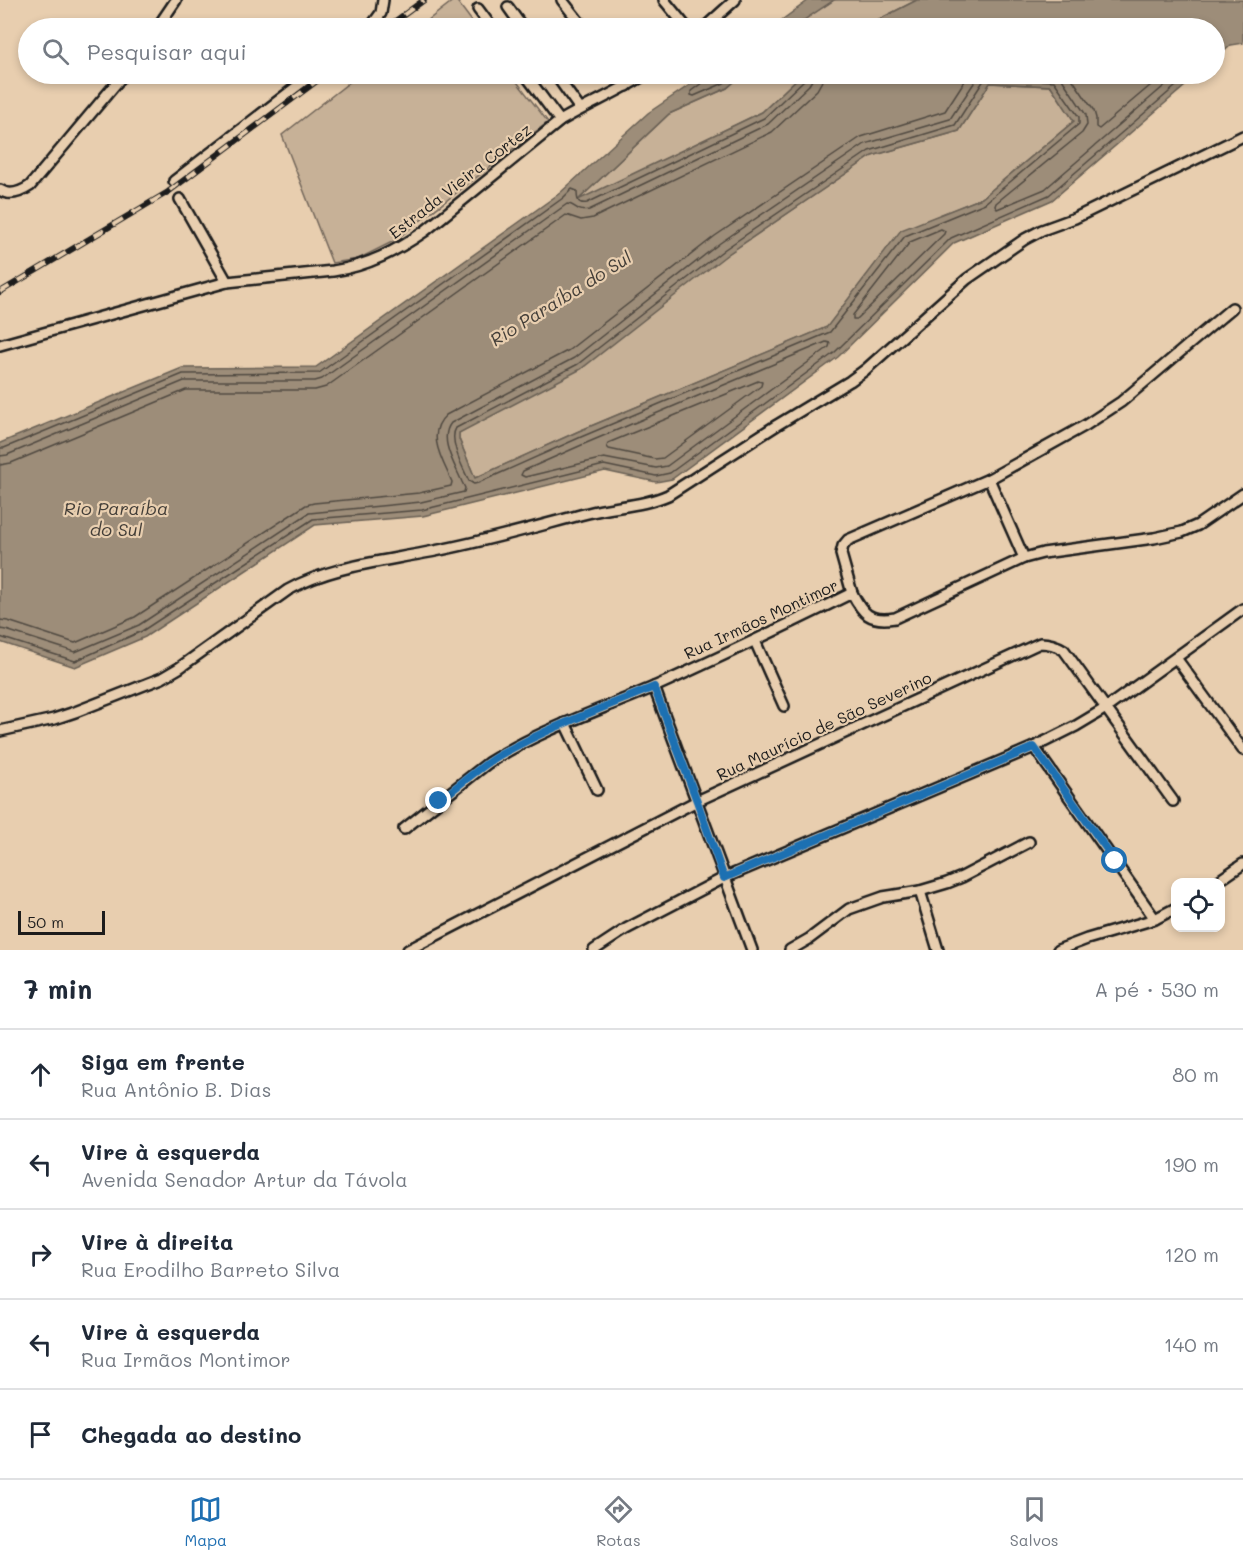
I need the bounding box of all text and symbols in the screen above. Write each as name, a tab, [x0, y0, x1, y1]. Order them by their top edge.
search box	[18, 18, 1225, 84]
icon: search	[39, 35, 72, 68]
text: Pesquisar aqui	[87, 37, 247, 66]
street label: Estrada Vieira Cortez	[384, 118, 535, 243]
water label: Rio Paraíba do Sul	[485, 245, 636, 351]
water label: Rio Paraíba do Sul	[64, 496, 168, 541]
street label: Rua Irmãos Montimor	[680, 574, 841, 663]
street label: Rua Maurício de São Severino	[713, 666, 935, 785]
route end	[425, 787, 451, 813]
route start	[1101, 847, 1127, 873]
map controls	[1171, 878, 1225, 932]
button: locate	[1171, 878, 1225, 932]
scale bar	[18, 908, 105, 935]
text: 50 m	[27, 911, 64, 932]
text: 7 min	[24, 972, 92, 1006]
text: A pé · 530 m	[1094, 976, 1219, 1002]
text: Siga em frente	[81, 1047, 245, 1076]
icon: ahead	[24, 1058, 57, 1091]
text: 80 m	[1172, 1061, 1219, 1087]
text: Rua Antônio B. Dias	[81, 1076, 271, 1102]
text: Vire à esquerda	[81, 1137, 260, 1166]
icon: left	[24, 1148, 57, 1181]
text: 190 m	[1164, 1151, 1219, 1177]
text: Avenida Senador Artur da Távola	[81, 1166, 408, 1192]
text: Vire à direita	[81, 1227, 234, 1256]
icon: right	[24, 1238, 57, 1271]
text: 120 m	[1164, 1241, 1219, 1267]
text: Rua Erodilho Barreto Silva	[81, 1256, 340, 1282]
text: Vire à esquerda	[81, 1317, 260, 1346]
icon: left	[24, 1328, 57, 1361]
text: 140 m	[1164, 1331, 1219, 1357]
text: Rua Irmãos Montimor	[81, 1346, 290, 1372]
icon: arrive	[24, 1418, 57, 1451]
text: Chegada ao destino	[81, 1420, 301, 1449]
tab: Mapa	[185, 1493, 227, 1550]
tab: Rotas	[596, 1493, 641, 1550]
tab: Salvos	[1010, 1493, 1058, 1550]

